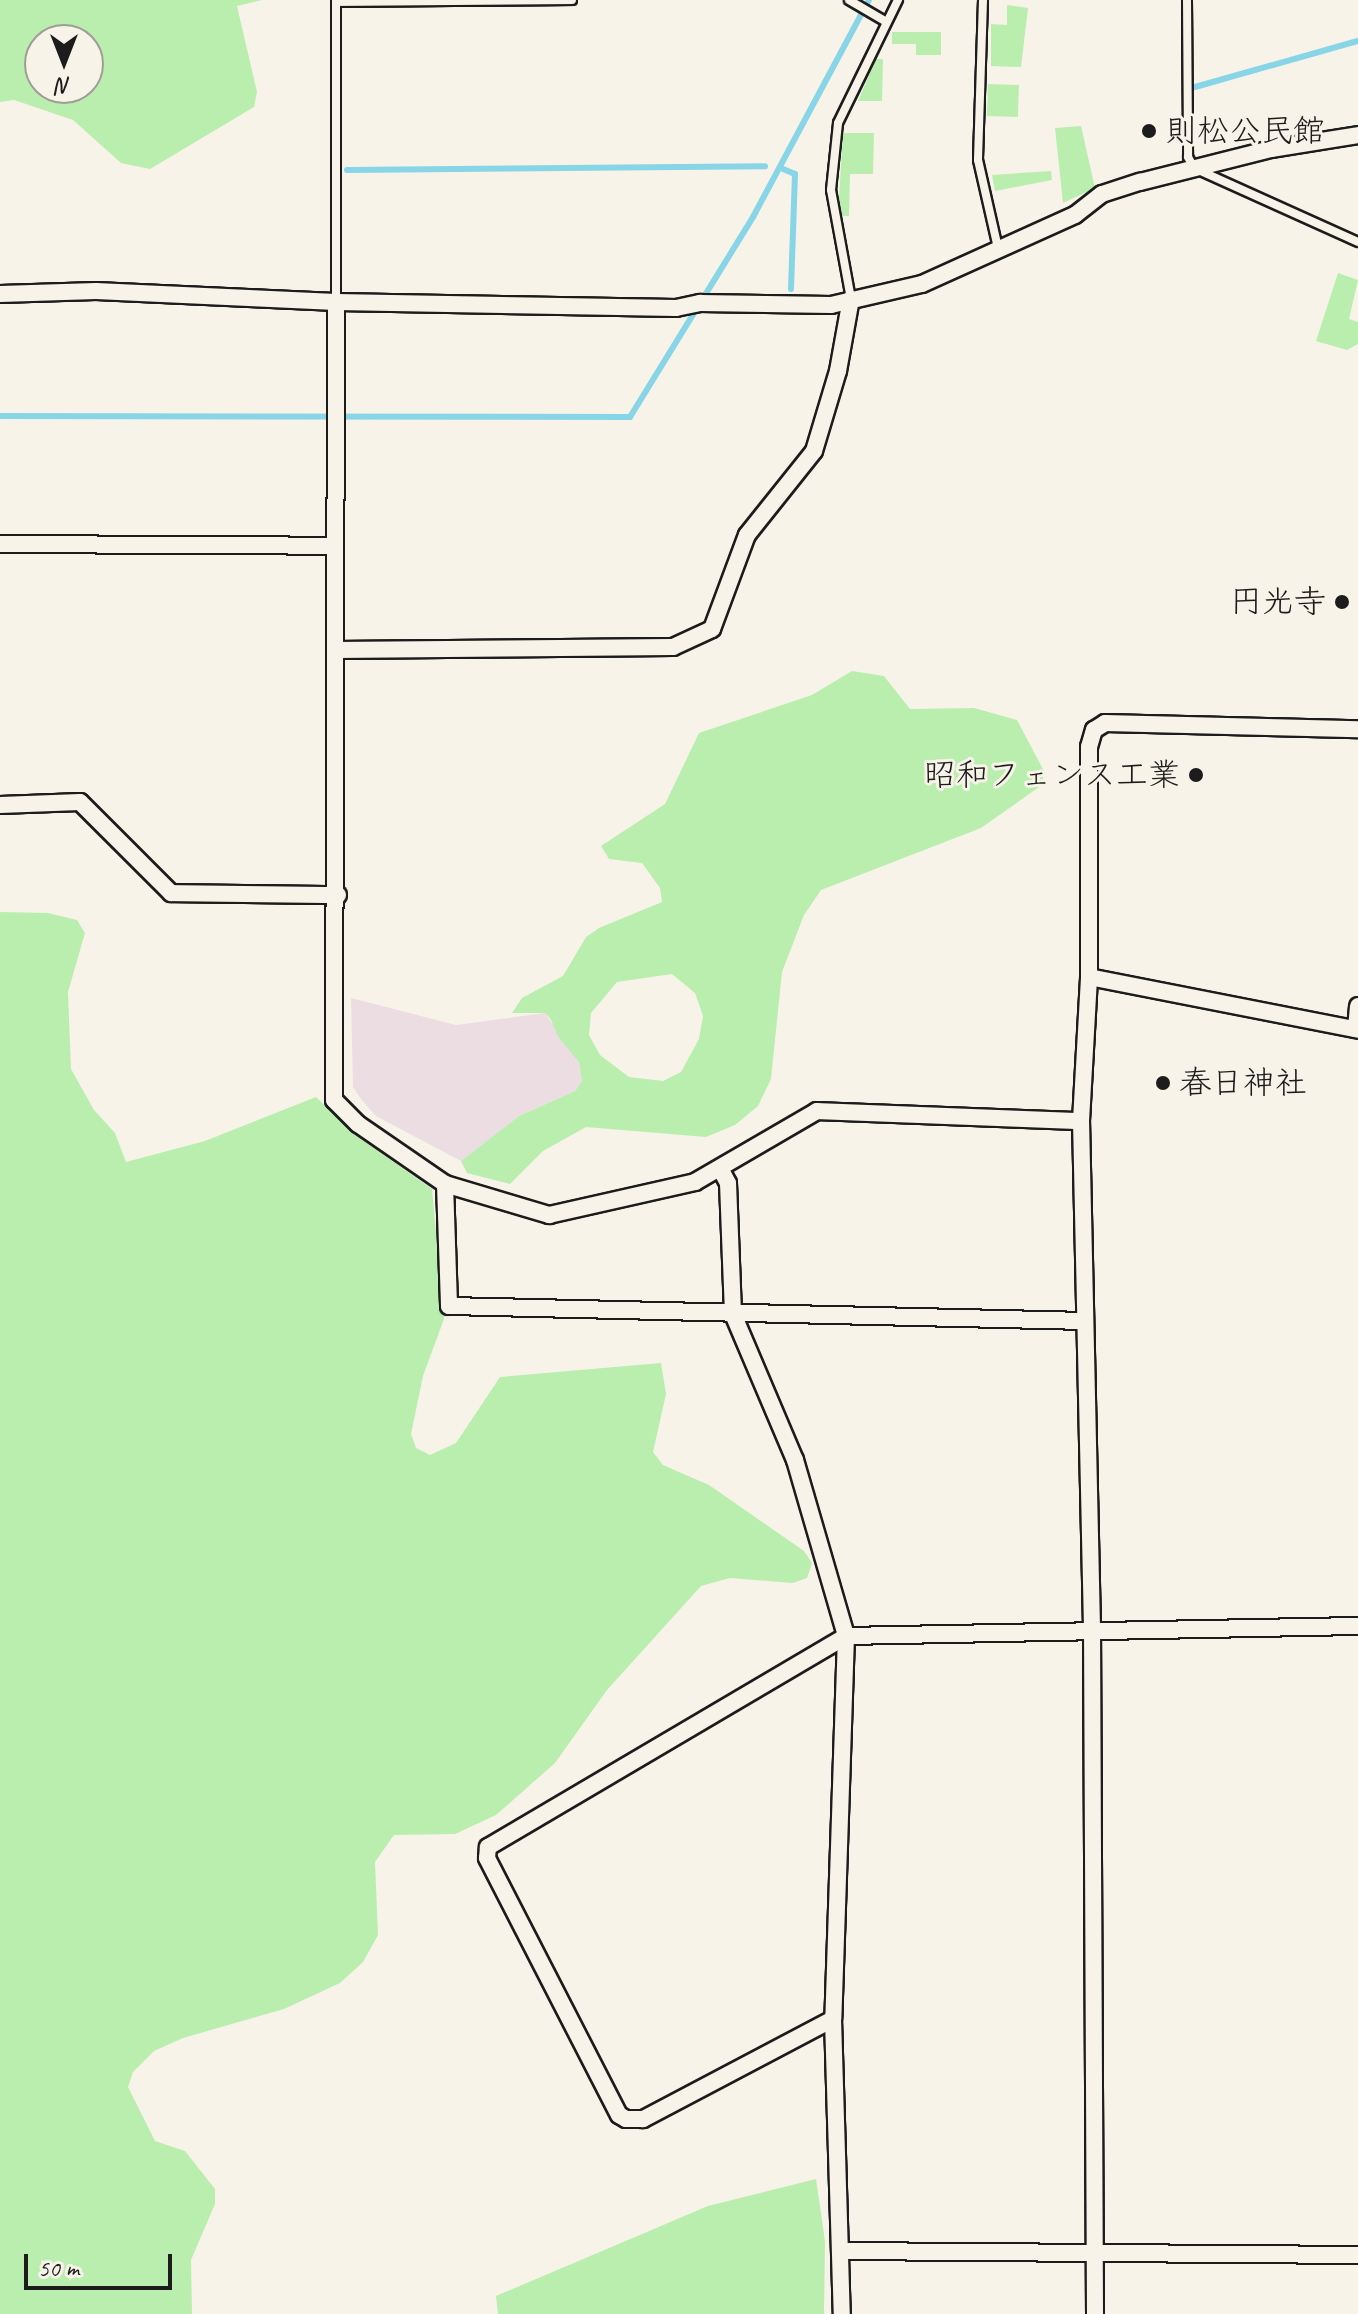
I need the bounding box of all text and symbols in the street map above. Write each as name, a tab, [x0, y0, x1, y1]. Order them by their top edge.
north arrow	[24, 24, 104, 104]
text: N	[57, 72, 71, 100]
place label: 則松公民館	[1165, 112, 1325, 150]
marker: 則松公民館	[1140, 122, 1158, 140]
place label: 円光寺	[1230, 583, 1326, 621]
marker: 円光寺	[1333, 593, 1351, 611]
place label: 昭和フェンス工業	[924, 756, 1180, 794]
marker: 昭和フェンス工業	[1187, 766, 1205, 784]
place label: 春日神社	[1179, 1064, 1307, 1102]
marker: 春日神社	[1154, 1074, 1172, 1092]
scale bar	[28, 2238, 176, 2288]
text: 50 m	[38, 2253, 79, 2283]

